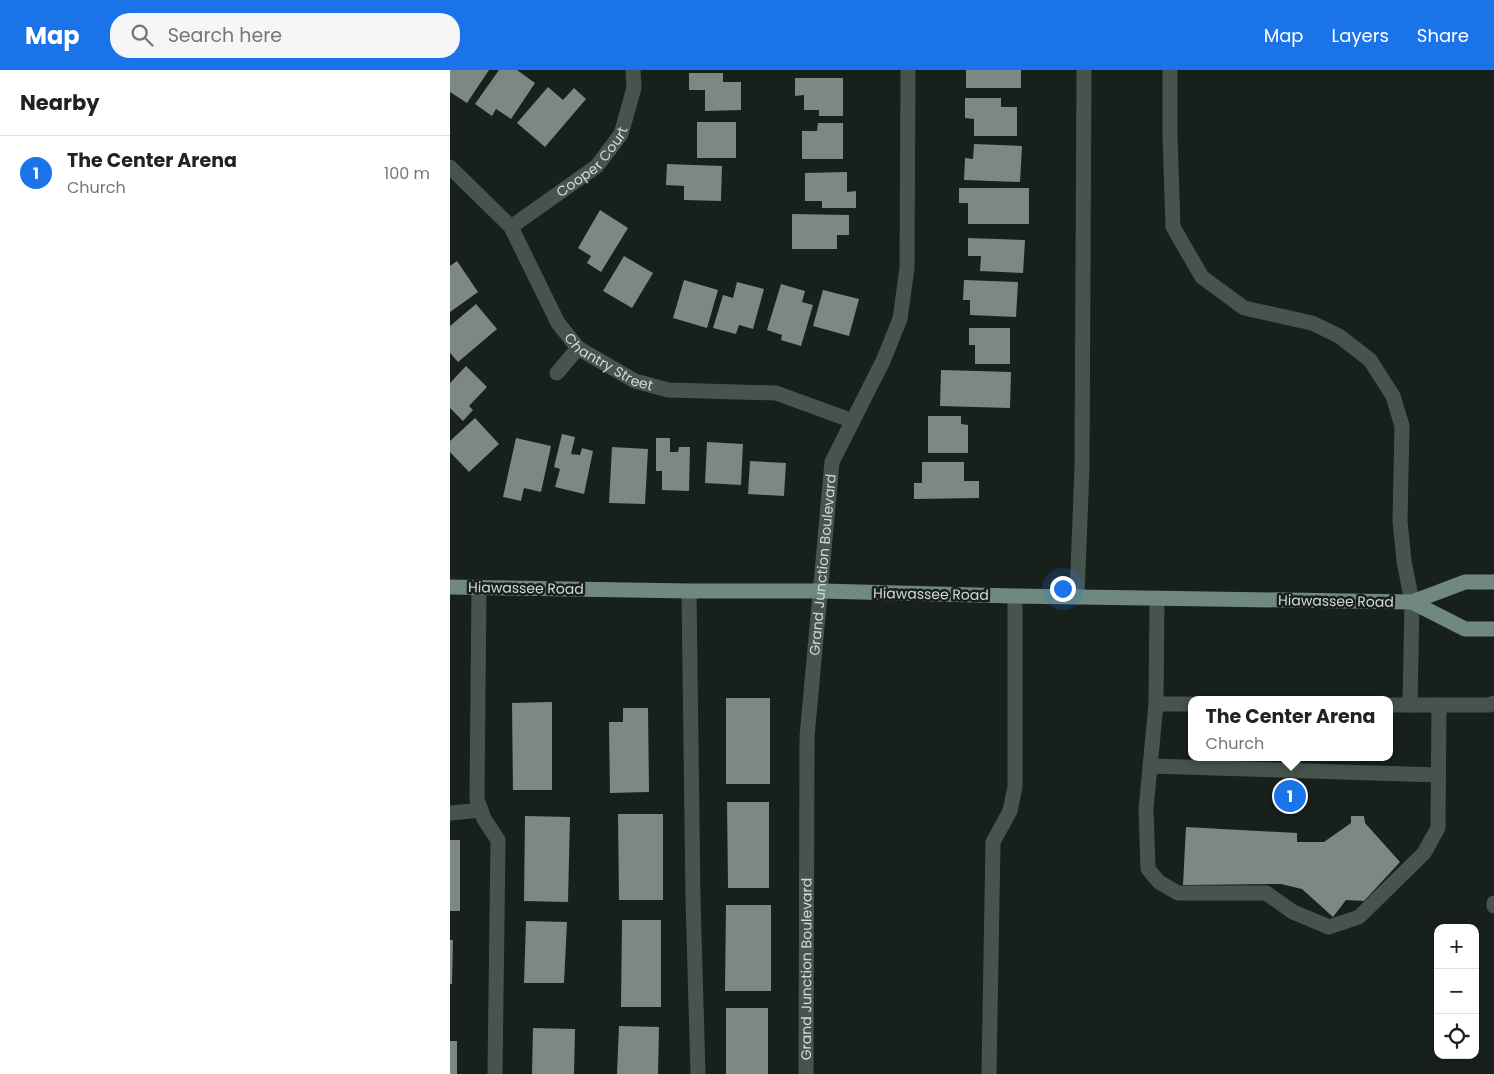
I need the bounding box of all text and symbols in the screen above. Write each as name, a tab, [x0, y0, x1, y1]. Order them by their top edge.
search box	[110, 13, 460, 58]
text: Map	[25, 19, 80, 52]
icon: search	[128, 21, 156, 49]
text: Search here	[168, 22, 282, 49]
text: Map	[1264, 23, 1304, 48]
text: Layers	[1332, 23, 1389, 48]
text: Share	[1417, 23, 1469, 48]
text: Nearby	[20, 88, 100, 117]
street label: Cooper Court	[552, 124, 633, 202]
text: The Center Arena	[67, 147, 237, 174]
text: 1	[33, 162, 39, 185]
text: 100 m	[384, 162, 430, 185]
text: Church	[67, 176, 126, 199]
street label: Chantry Street	[560, 328, 655, 395]
street label: Grand Junction Boulevard	[804, 473, 841, 657]
your location	[1050, 576, 1076, 602]
street label: Hiawassee Road	[468, 577, 584, 599]
street label: Hiawassee Road	[873, 583, 989, 605]
street label: Hiawassee Road	[1278, 590, 1394, 612]
popup	[1188, 696, 1393, 761]
text: The Center Arena	[1206, 703, 1375, 730]
text: Church	[1206, 732, 1264, 755]
pin: 1	[1274, 777, 1306, 815]
street label: Grand Junction Boulevard	[796, 878, 817, 1060]
map controls	[1434, 924, 1479, 1059]
button: +	[1434, 924, 1479, 969]
button: −	[1434, 969, 1479, 1014]
button: locate	[1434, 1014, 1479, 1059]

